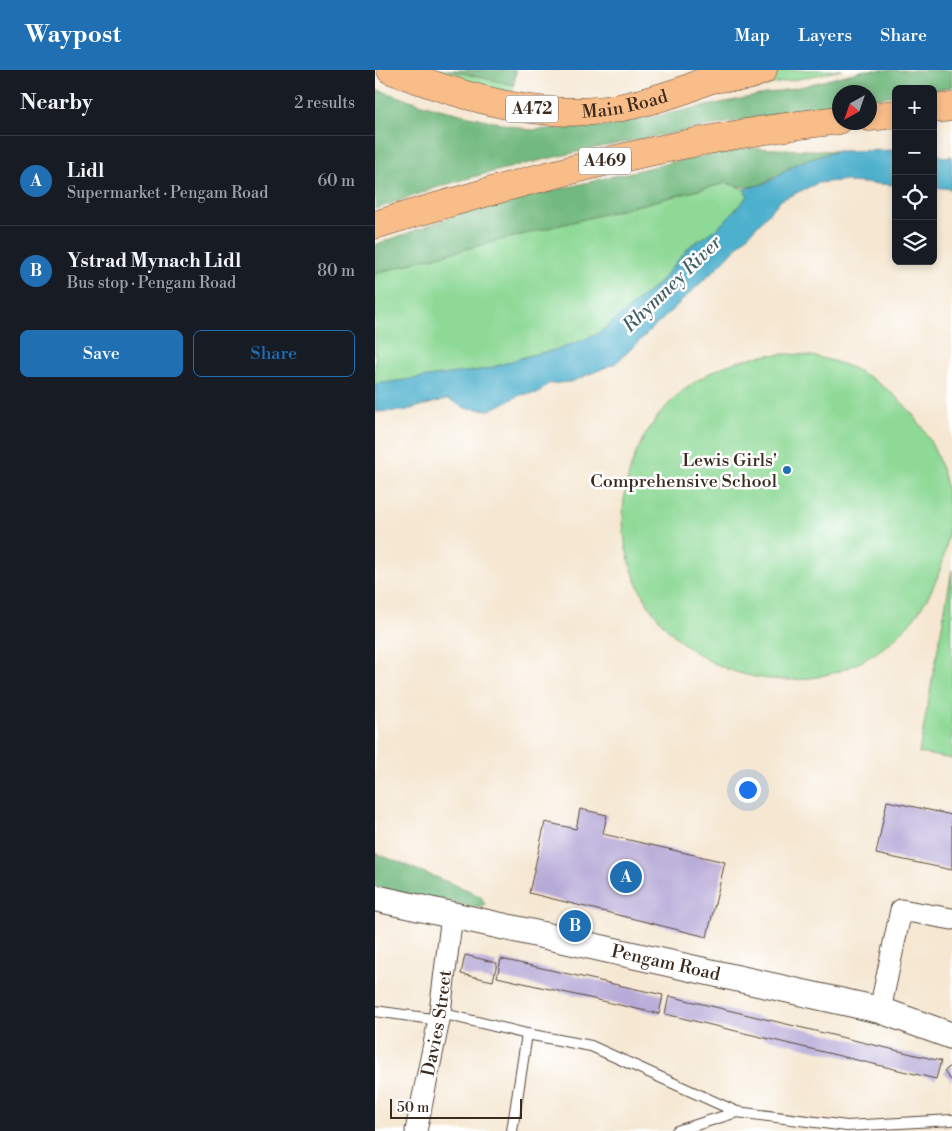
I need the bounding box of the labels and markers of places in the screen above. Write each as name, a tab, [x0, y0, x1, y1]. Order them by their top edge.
place label: Lewis Girls' Comprehensive School	[590, 449, 778, 493]
marker: Lewis Girls' Comprehensive School	[781, 464, 793, 476]
pin: A	[610, 858, 642, 896]
pin: B	[559, 907, 591, 945]

